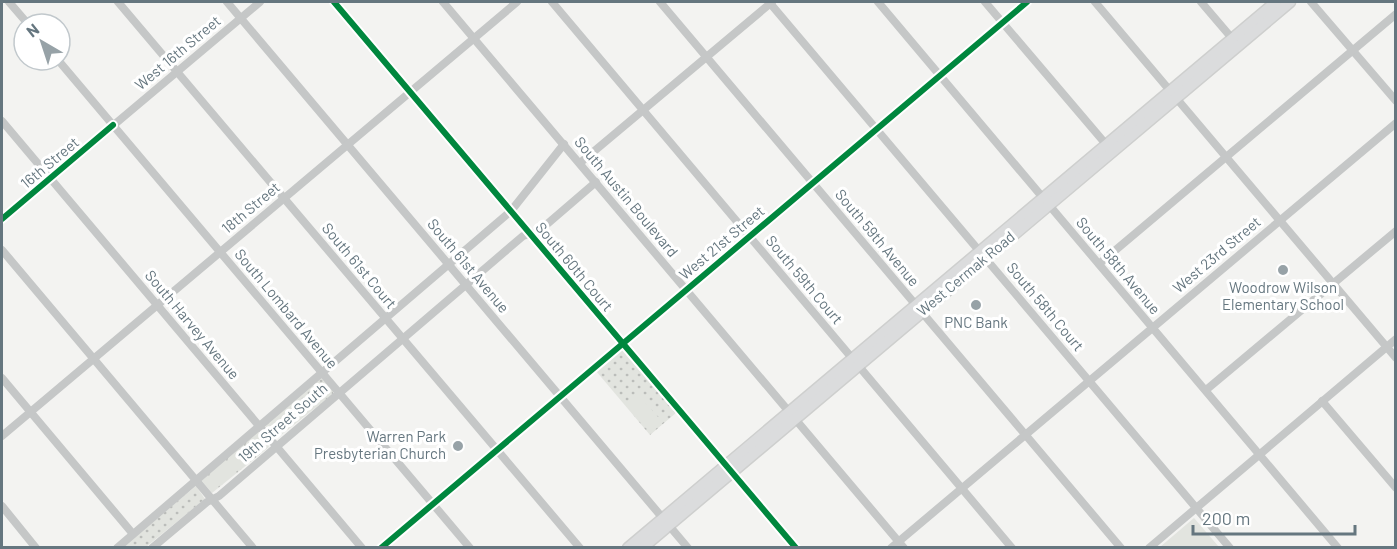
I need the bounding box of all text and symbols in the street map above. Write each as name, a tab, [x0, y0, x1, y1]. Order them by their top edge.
street label: West 16th Street	[131, 11, 224, 93]
north arrow	[12, 12, 72, 72]
text: N	[22, 19, 42, 41]
street label: 16th Street	[17, 133, 82, 192]
street label: South Austin Boulevard	[571, 133, 682, 260]
street label: 18th Street	[218, 178, 283, 237]
street label: South 59th Avenue	[832, 185, 924, 290]
street label: West 21st Street	[675, 201, 768, 283]
street label: West 23rd Street	[1169, 212, 1264, 296]
street label: South 58th Avenue	[1073, 213, 1165, 318]
street label: South 61st Avenue	[424, 215, 513, 316]
street label: South 60th Court	[532, 218, 617, 315]
street label: South 61st Court	[319, 219, 401, 312]
street label: West Cermak Road	[913, 227, 1018, 319]
street label: South 59th Court	[763, 231, 847, 327]
street label: South Lombard Avenue	[231, 245, 342, 372]
street label: South 58th Court	[1004, 258, 1088, 354]
marker: Woodrow Wilson Elementary School	[1276, 263, 1290, 277]
street label: South Harvey Avenue	[142, 266, 244, 383]
place label: Woodrow Wilson Elementary School	[1222, 278, 1344, 313]
marker: PNC Bank	[969, 298, 983, 312]
place label: PNC Bank	[944, 313, 1008, 331]
street label: 19th Street South	[234, 379, 331, 466]
place label: Warren Park Presbyterian Church	[314, 427, 446, 462]
marker: Warren Park Presbyterian Church	[451, 439, 465, 453]
scale bar	[1193, 498, 1355, 536]
text: 200 m	[1202, 507, 1250, 529]

